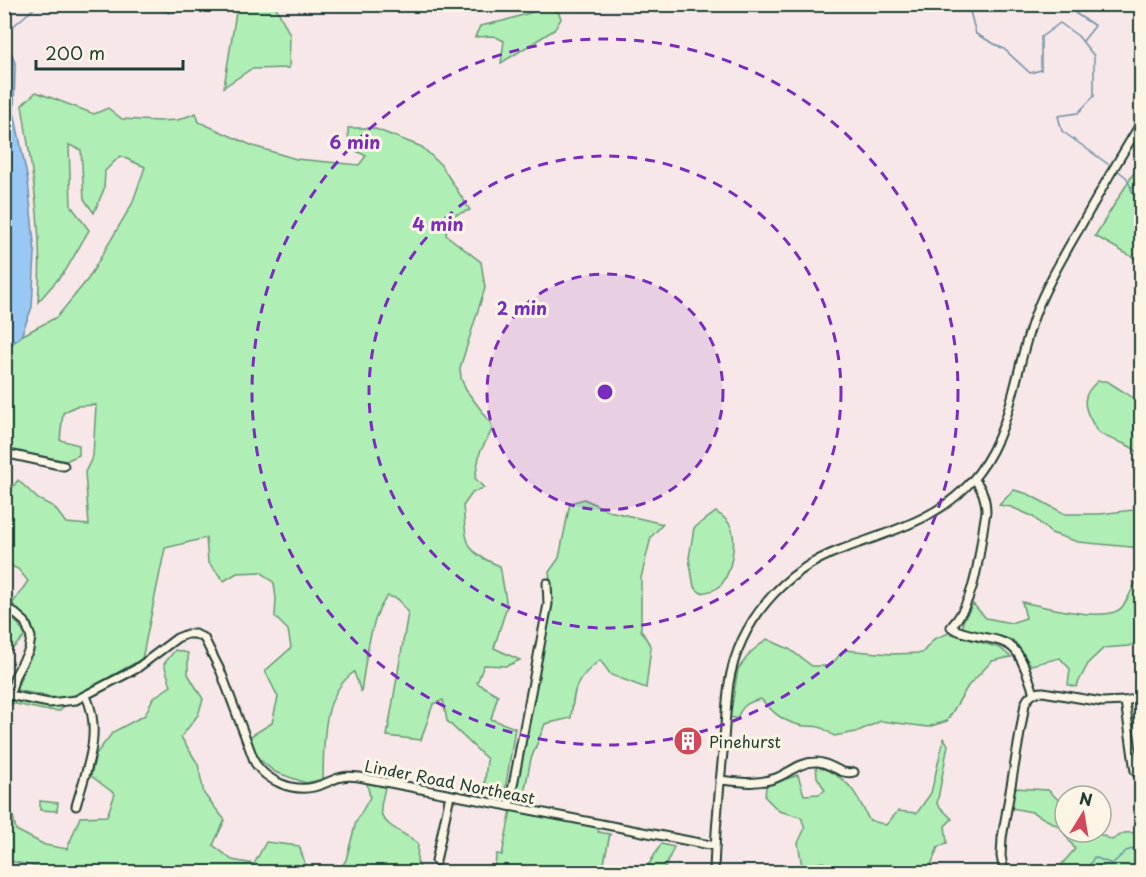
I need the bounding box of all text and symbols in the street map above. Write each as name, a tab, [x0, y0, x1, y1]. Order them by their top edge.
scale bar	[36, 33, 183, 71]
text: 200 m	[45, 39, 105, 66]
text: 6 min	[330, 128, 380, 155]
text: 4 min	[412, 210, 464, 237]
text: 2 min	[497, 294, 547, 321]
centre of rings	[595, 382, 615, 402]
building icon: Pinehurst	[672, 725, 704, 757]
place label: Pinehurst	[709, 729, 781, 753]
street label: Linder Road Northeast	[363, 753, 537, 809]
north arrow	[1053, 784, 1113, 844]
text: N	[1078, 785, 1095, 811]

